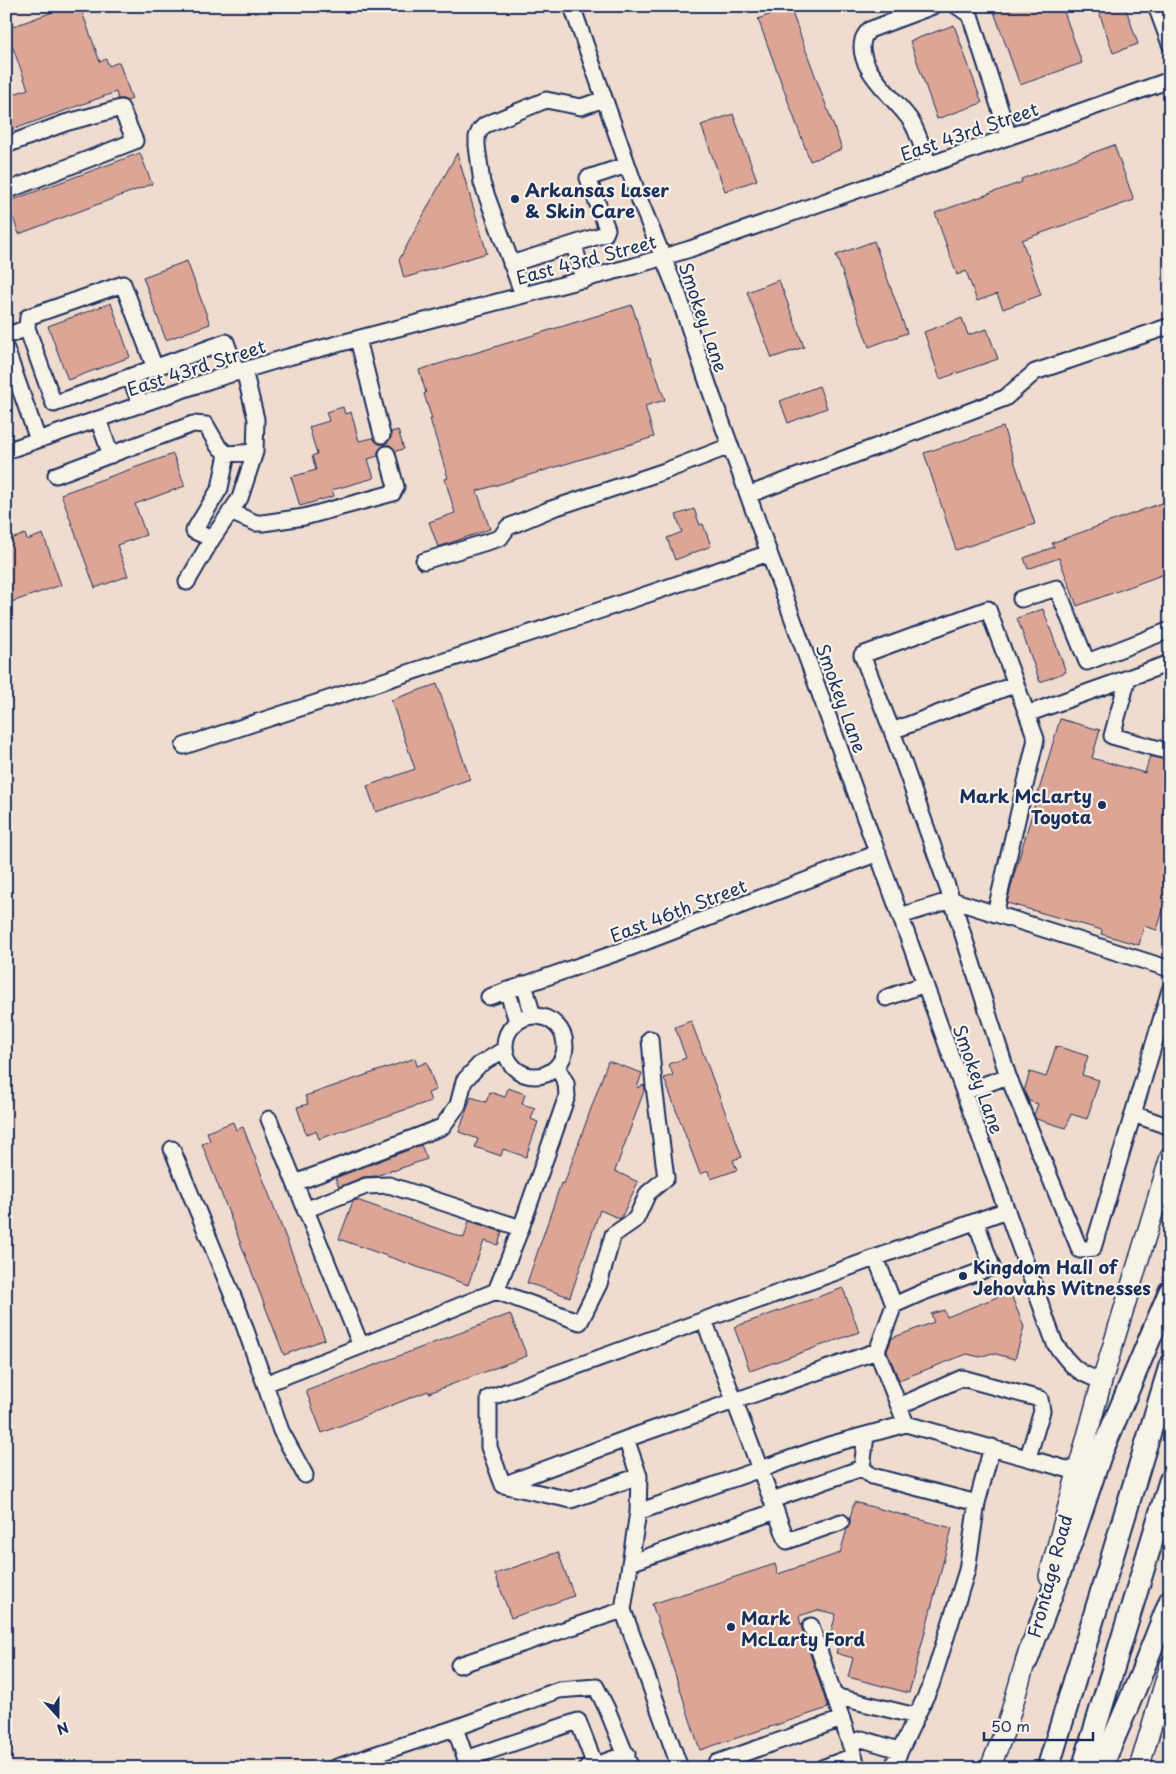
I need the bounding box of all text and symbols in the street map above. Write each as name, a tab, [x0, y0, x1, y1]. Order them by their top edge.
street label: East 43rd Street	[896, 95, 1042, 167]
place label: Arkansas Laser & Skin Care	[525, 176, 669, 224]
marker: Arkansas Laser & Skin Care	[509, 193, 521, 205]
street label: East 43rd Street	[513, 227, 659, 291]
street label: Smokey Lane	[673, 258, 735, 376]
street label: East 43rd Street	[123, 332, 269, 402]
street label: Smokey Lane	[810, 639, 874, 757]
place label: Mark McLarty Toyota	[959, 782, 1092, 830]
marker: Mark McLarty Toyota	[1096, 799, 1108, 811]
street label: East 46th Street	[606, 871, 750, 949]
street label: Smokey Lane	[947, 1020, 1011, 1138]
place label: Kingdom Hall of Jehovahs Witnesses	[973, 1253, 1151, 1301]
marker: Kingdom Hall of Jehovahs Witnesses	[957, 1270, 969, 1282]
street label: Frontage Road	[1020, 1511, 1078, 1641]
place label: Mark McLarty Ford	[741, 1604, 866, 1652]
marker: Mark McLarty Ford	[725, 1621, 737, 1633]
north arrow	[32, 1692, 82, 1742]
scale bar	[984, 1709, 1092, 1741]
text: 50 m	[991, 1714, 1030, 1737]
text: N	[54, 1717, 72, 1740]

